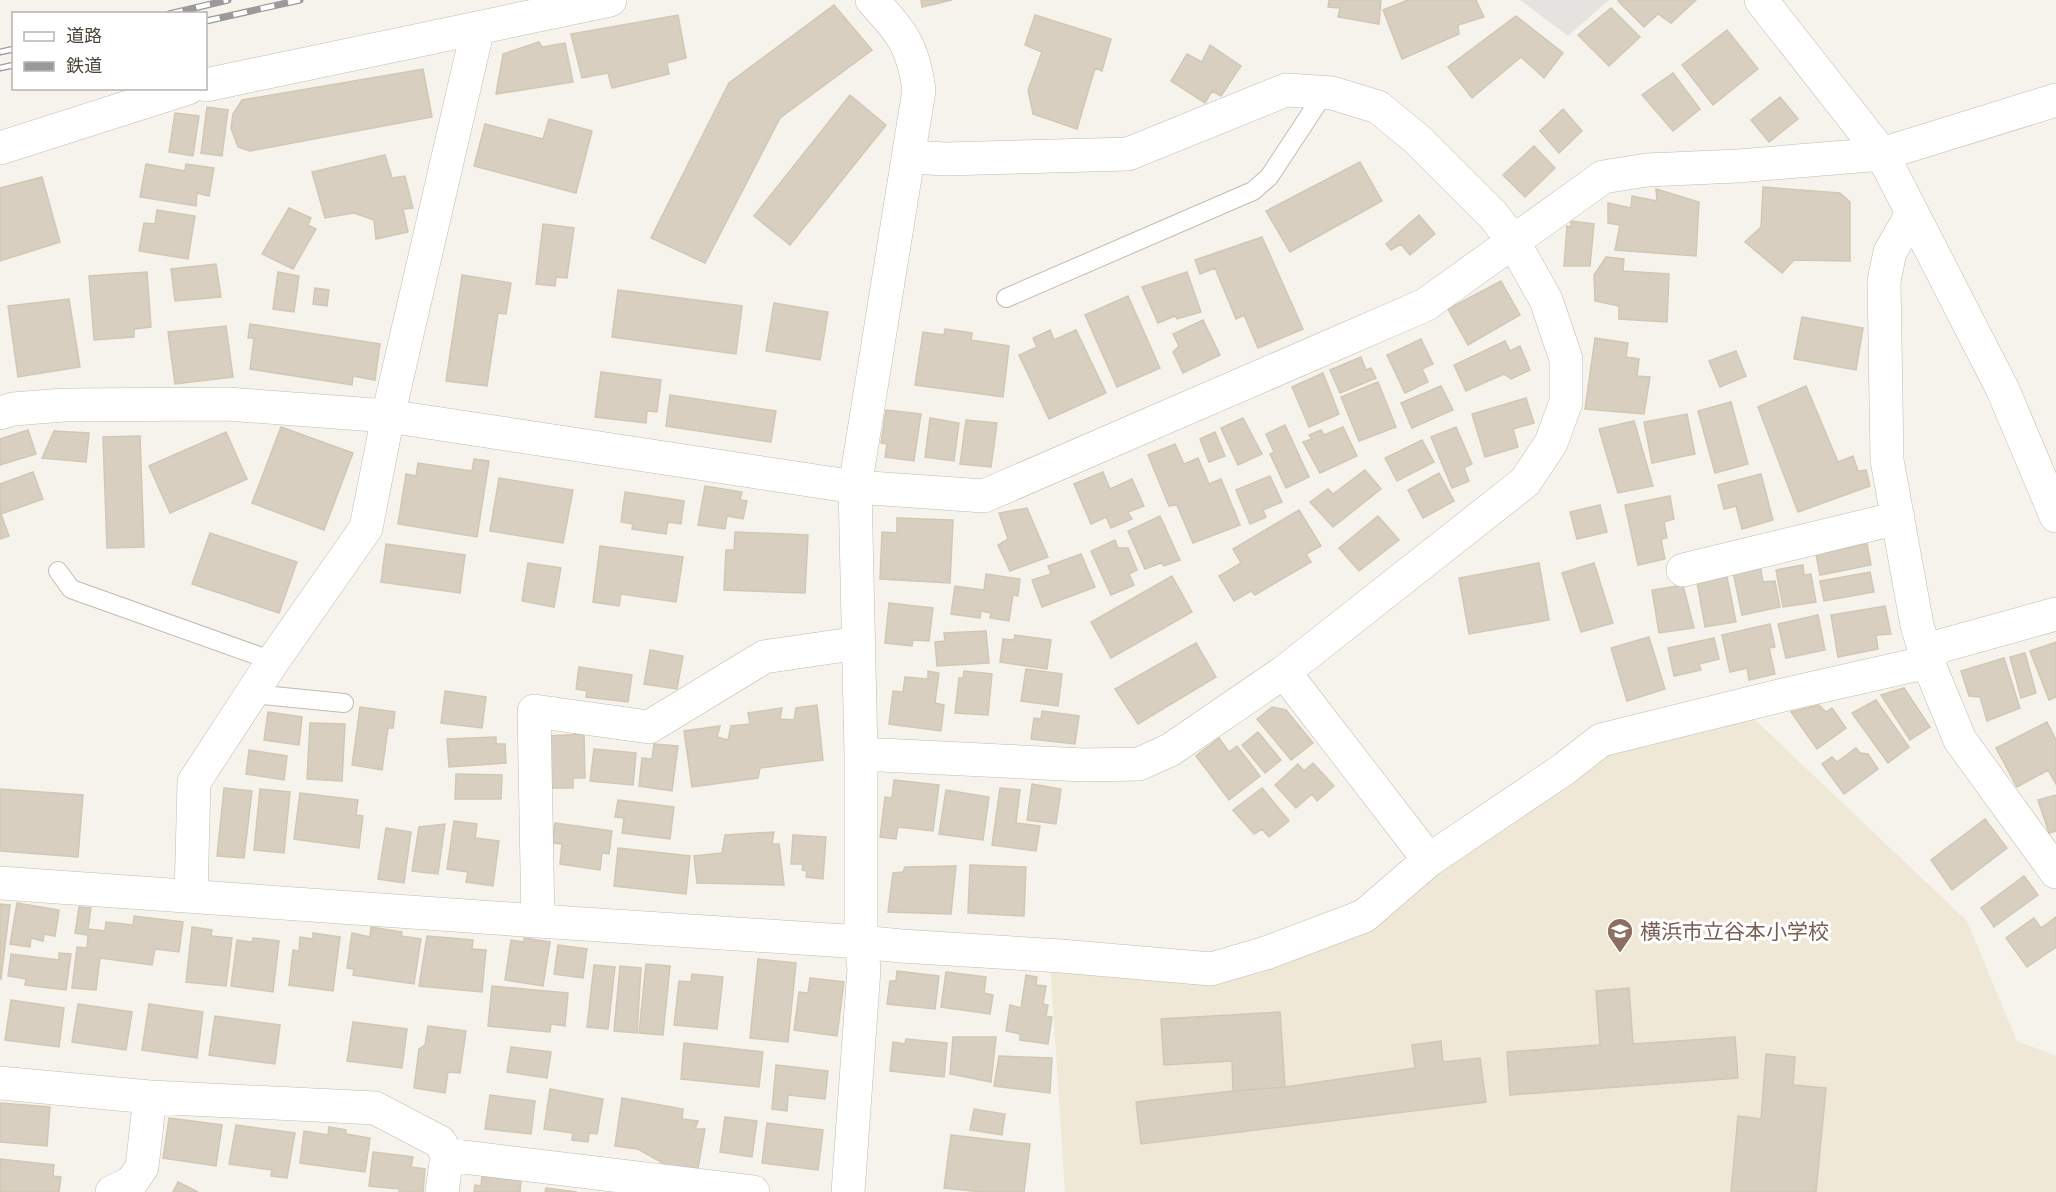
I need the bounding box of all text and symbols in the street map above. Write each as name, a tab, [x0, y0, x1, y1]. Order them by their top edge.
legend	[12, 12, 207, 90]
text: 道路	[66, 25, 102, 47]
text: 鉄道	[66, 55, 102, 77]
school or university icon: 横浜市立谷本小学校	[1605, 916, 1635, 954]
place label: 横浜市立谷本小学校	[1640, 919, 1829, 944]

